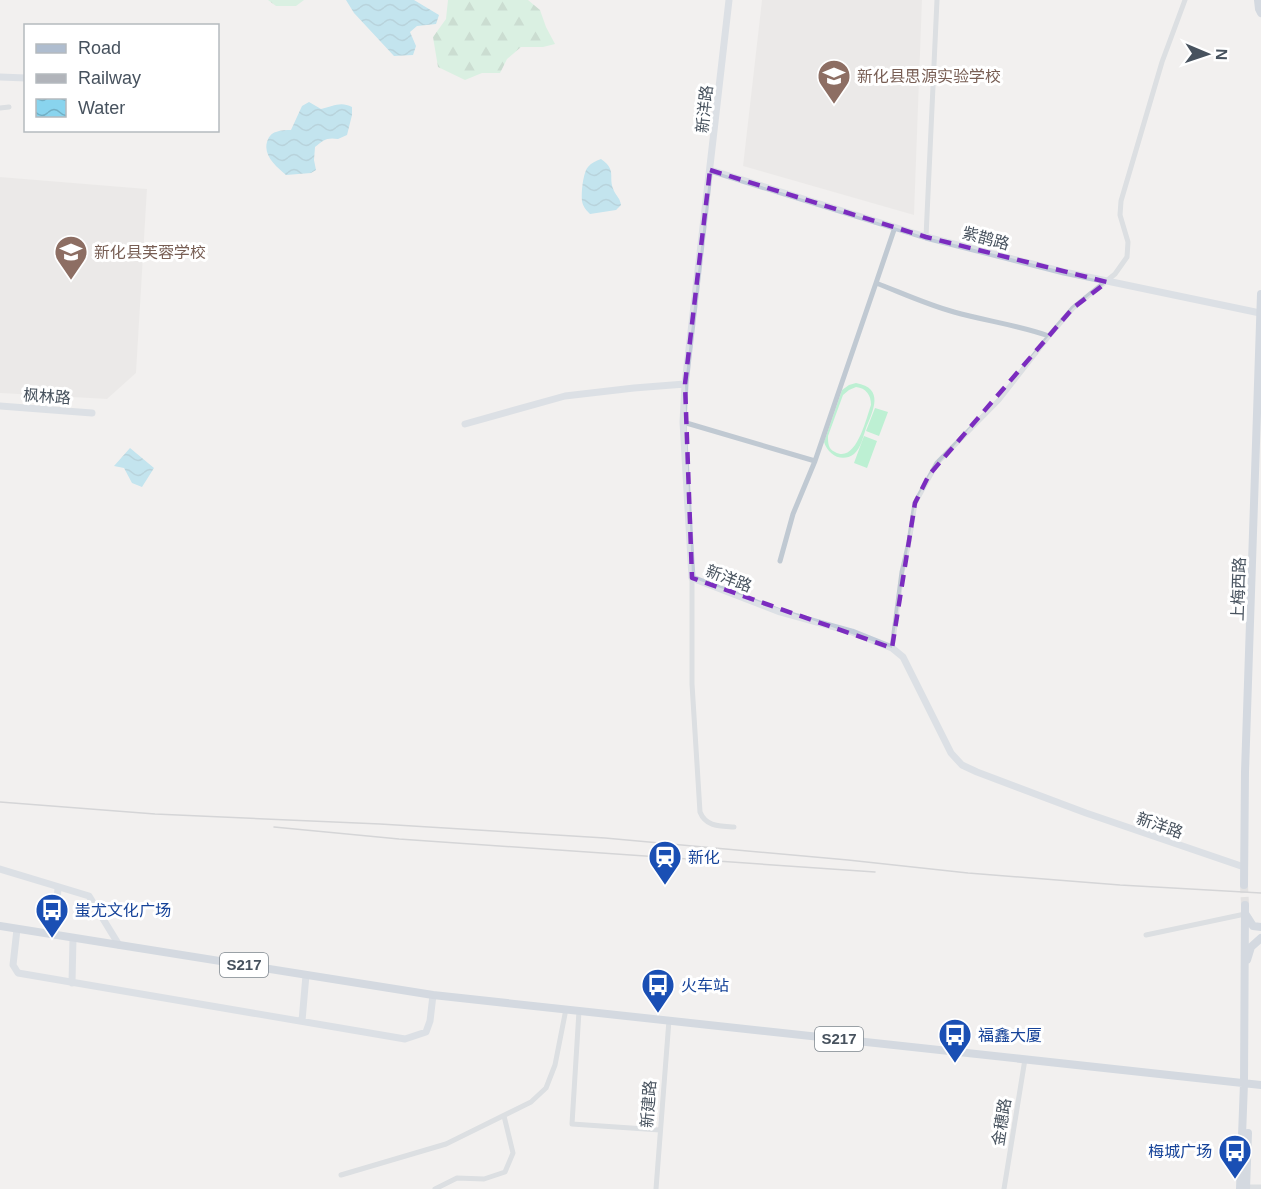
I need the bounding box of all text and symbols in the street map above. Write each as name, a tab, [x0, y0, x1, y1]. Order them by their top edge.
legend	[24, 24, 219, 132]
north arrow	[1177, 24, 1237, 84]
text: Road	[78, 38, 121, 58]
text: N	[1213, 48, 1230, 61]
school or university icon: 新化县思源实验学校	[816, 58, 852, 105]
text: Railway	[78, 68, 141, 88]
place label: 新化县思源实验学校	[857, 68, 1001, 85]
street label: 新洋路	[694, 84, 715, 134]
text: Water	[78, 98, 125, 118]
street label: 紫鹊路	[960, 224, 1011, 253]
school or university icon: 新化县芙蓉学校	[53, 234, 89, 281]
place label: 新化县芙蓉学校	[94, 244, 206, 261]
street label: 枫林路	[22, 386, 72, 407]
street label: 上梅西路	[1229, 557, 1248, 621]
street label: 新洋路	[703, 562, 754, 595]
street label: 新洋路	[1134, 810, 1185, 841]
station icon: 新化	[647, 839, 683, 886]
place label: 新化	[688, 849, 720, 866]
bus stop icon: 蚩尤文化广场	[34, 892, 70, 939]
place label: 蚩尤文化广场	[75, 902, 171, 919]
road number: S217	[220, 953, 268, 977]
bus stop icon: 火车站	[640, 967, 676, 1014]
place label: 火车站	[681, 977, 729, 994]
bus stop icon: 福鑫大厦	[937, 1017, 973, 1064]
road number: S217	[815, 1027, 863, 1051]
place label: 福鑫大厦	[978, 1027, 1042, 1044]
street label: 新建路	[638, 1079, 659, 1129]
street label: 金穗路	[989, 1097, 1014, 1147]
bus stop icon: 梅城广场	[1217, 1133, 1253, 1180]
place label: 梅城广场	[1148, 1143, 1212, 1160]

